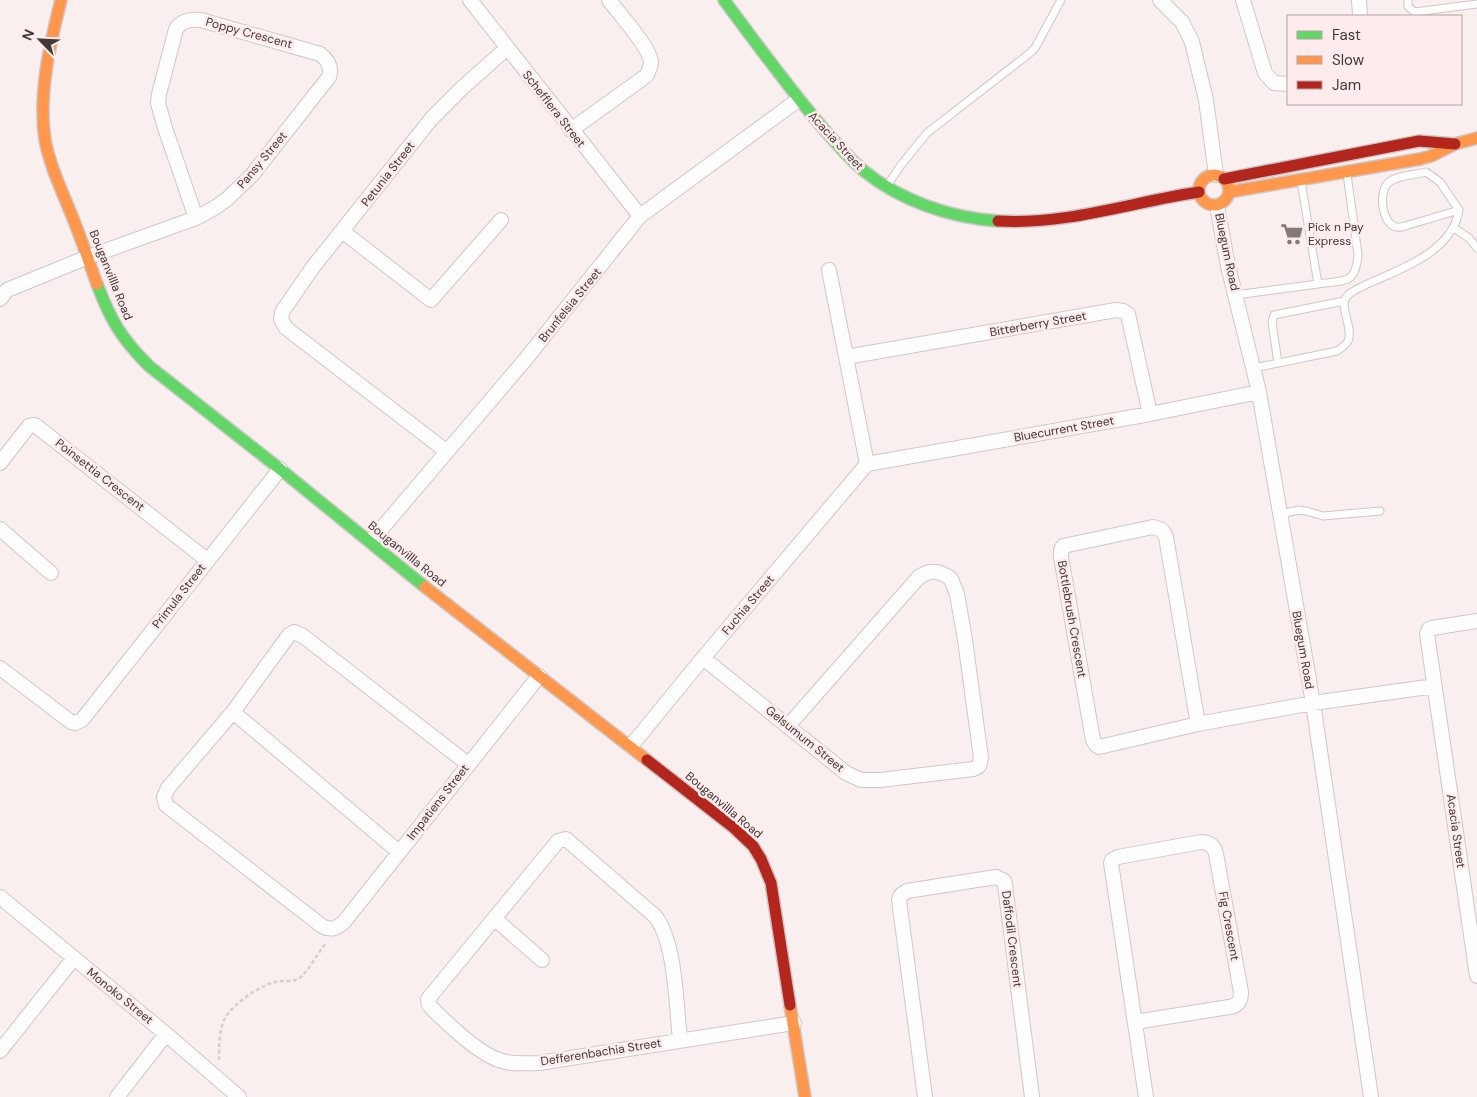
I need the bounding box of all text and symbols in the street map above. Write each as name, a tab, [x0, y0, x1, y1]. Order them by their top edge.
street label: Poppy Crescent	[204, 14, 294, 52]
north arrow	[15, 15, 65, 65]
legend	[1287, 15, 1462, 105]
text: Fast	[1332, 25, 1361, 45]
text: N	[18, 26, 38, 43]
text: Slow	[1332, 50, 1365, 70]
street label: Schefflera Street	[519, 67, 589, 151]
text: Jam	[1332, 75, 1361, 95]
street label: Acacia Street	[805, 108, 867, 174]
street label: Pansy Street	[233, 128, 291, 192]
street label: Petunia Street	[358, 138, 419, 210]
street label: Bluegum Road	[1211, 212, 1243, 292]
place label: Pick n Pay Express	[1308, 219, 1364, 249]
supermarket icon: Pick n Pay Express	[1279, 221, 1305, 247]
street label: Bouganvillla Road	[86, 227, 136, 323]
street label: Brunfelsia Street	[535, 264, 605, 346]
street label: Bitterberry Street	[989, 308, 1088, 340]
street label: Bluecurrent Street	[1013, 412, 1116, 446]
street label: Poinsettia Crescent	[52, 435, 148, 515]
street label: Bouganvillla Road	[365, 518, 449, 590]
street label: Bottlebrush Crescent	[1054, 559, 1090, 679]
street label: Primula Street	[149, 560, 210, 632]
street label: Fuchia Street	[718, 571, 778, 638]
street label: Bluegum Road	[1288, 610, 1318, 690]
street label: Gelsumum Street	[762, 702, 848, 776]
street label: Impatiens Street	[403, 761, 473, 843]
street label: Bouganvillla Road	[682, 768, 766, 842]
street label: Acacia Street	[1443, 793, 1469, 869]
street label: Daffodil Crescent	[998, 890, 1026, 988]
street label: Fig Crescent	[1215, 890, 1243, 962]
street label: Monoko Street	[83, 964, 157, 1028]
street label: Defferenbachia Street	[539, 1034, 663, 1069]

